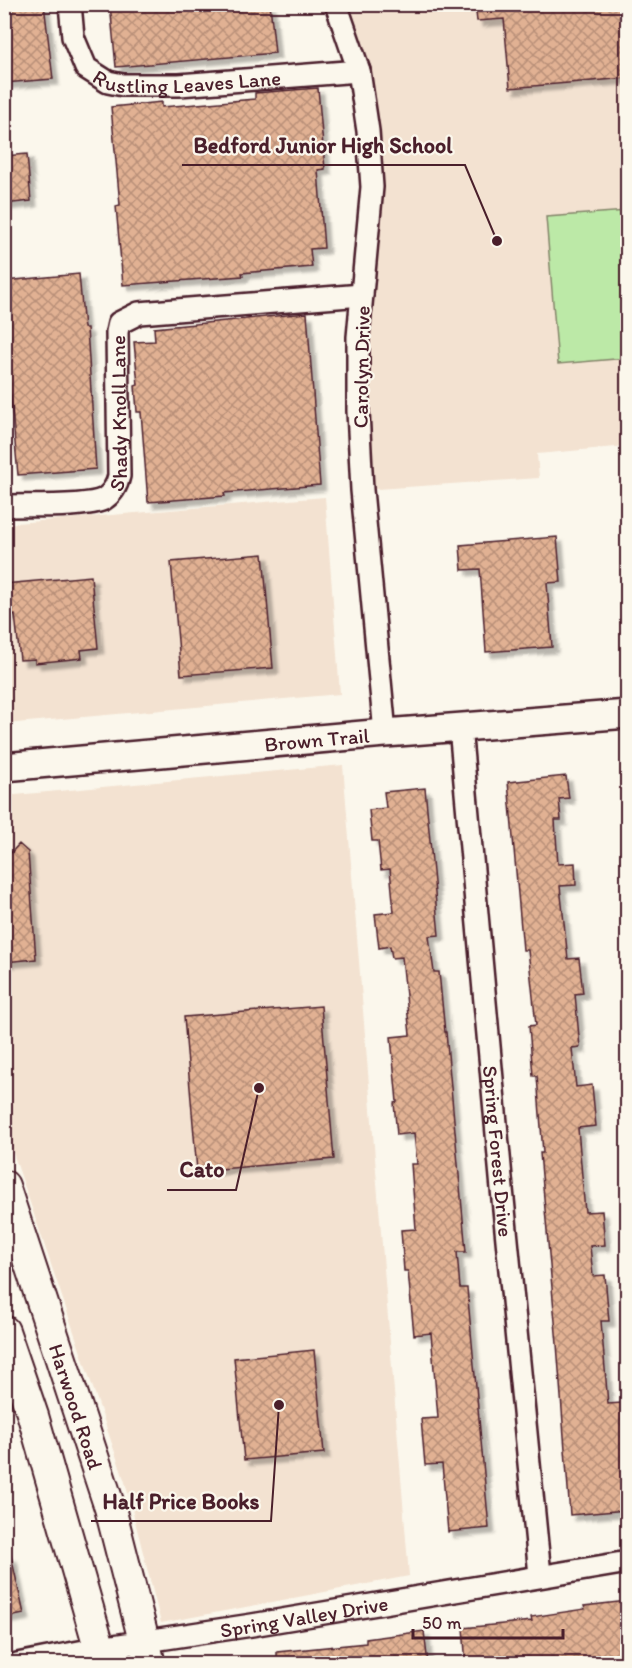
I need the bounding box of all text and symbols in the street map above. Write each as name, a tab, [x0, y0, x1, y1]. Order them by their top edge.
street label: Rustling Leaves Lane	[89, 63, 282, 98]
callout: Bedford Junior High School	[182, 125, 465, 165]
text: Bedford Junior High School	[194, 132, 453, 159]
street label: Carolyn Drive	[347, 305, 375, 429]
street label: Shady Knoll Lane	[102, 335, 132, 495]
street label: Brown Trail	[263, 722, 370, 756]
street label: Spring Forest Drive	[478, 1064, 519, 1238]
callout: Cato	[167, 1150, 236, 1190]
text: Cato	[180, 1156, 224, 1183]
street label: Harwood Road	[44, 1340, 109, 1473]
callout: Half Price Books	[91, 1481, 271, 1521]
text: Half Price Books	[103, 1488, 260, 1515]
street label: Spring Valley Drive	[218, 1590, 390, 1642]
scale bar	[413, 1602, 563, 1640]
text: 50 m	[422, 1612, 462, 1634]

